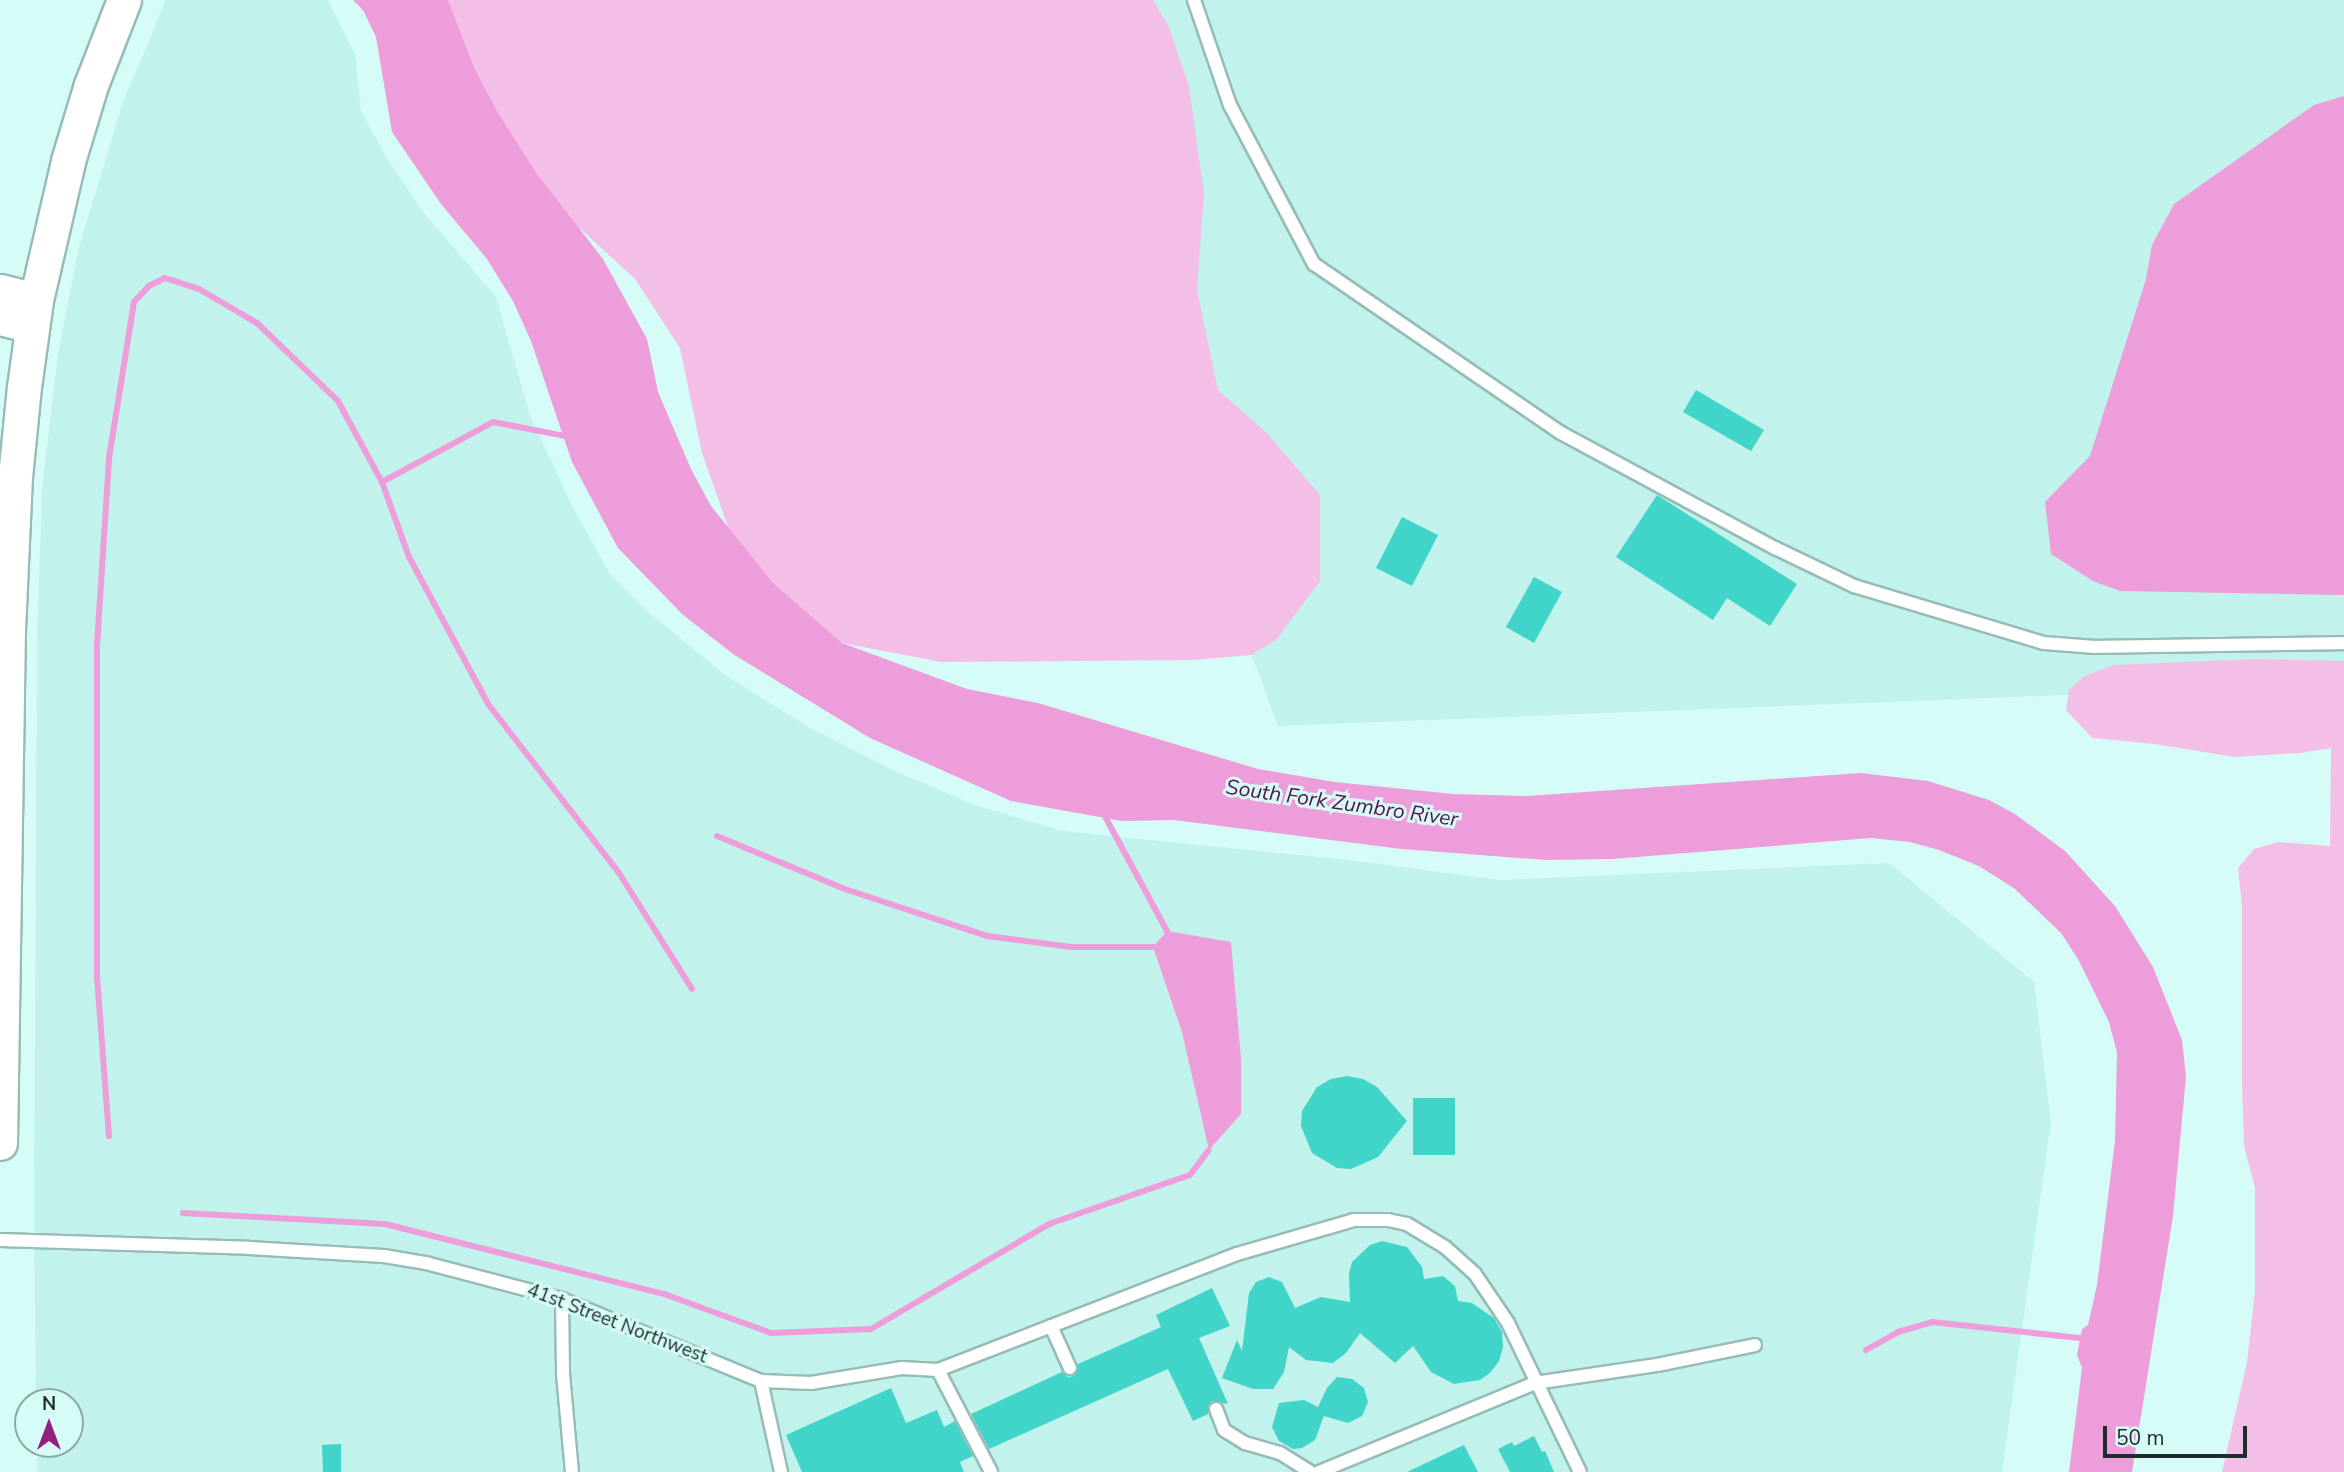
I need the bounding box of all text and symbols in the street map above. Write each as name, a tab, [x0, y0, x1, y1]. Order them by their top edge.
water label: South Fork Zumbro River	[1224, 774, 1460, 832]
street label: 41st Street Northwest	[524, 1279, 710, 1369]
north arrow	[14, 1388, 84, 1458]
text: N	[42, 1391, 56, 1417]
scale bar	[2106, 1412, 2250, 1456]
text: 50 m	[2116, 1424, 2165, 1452]

